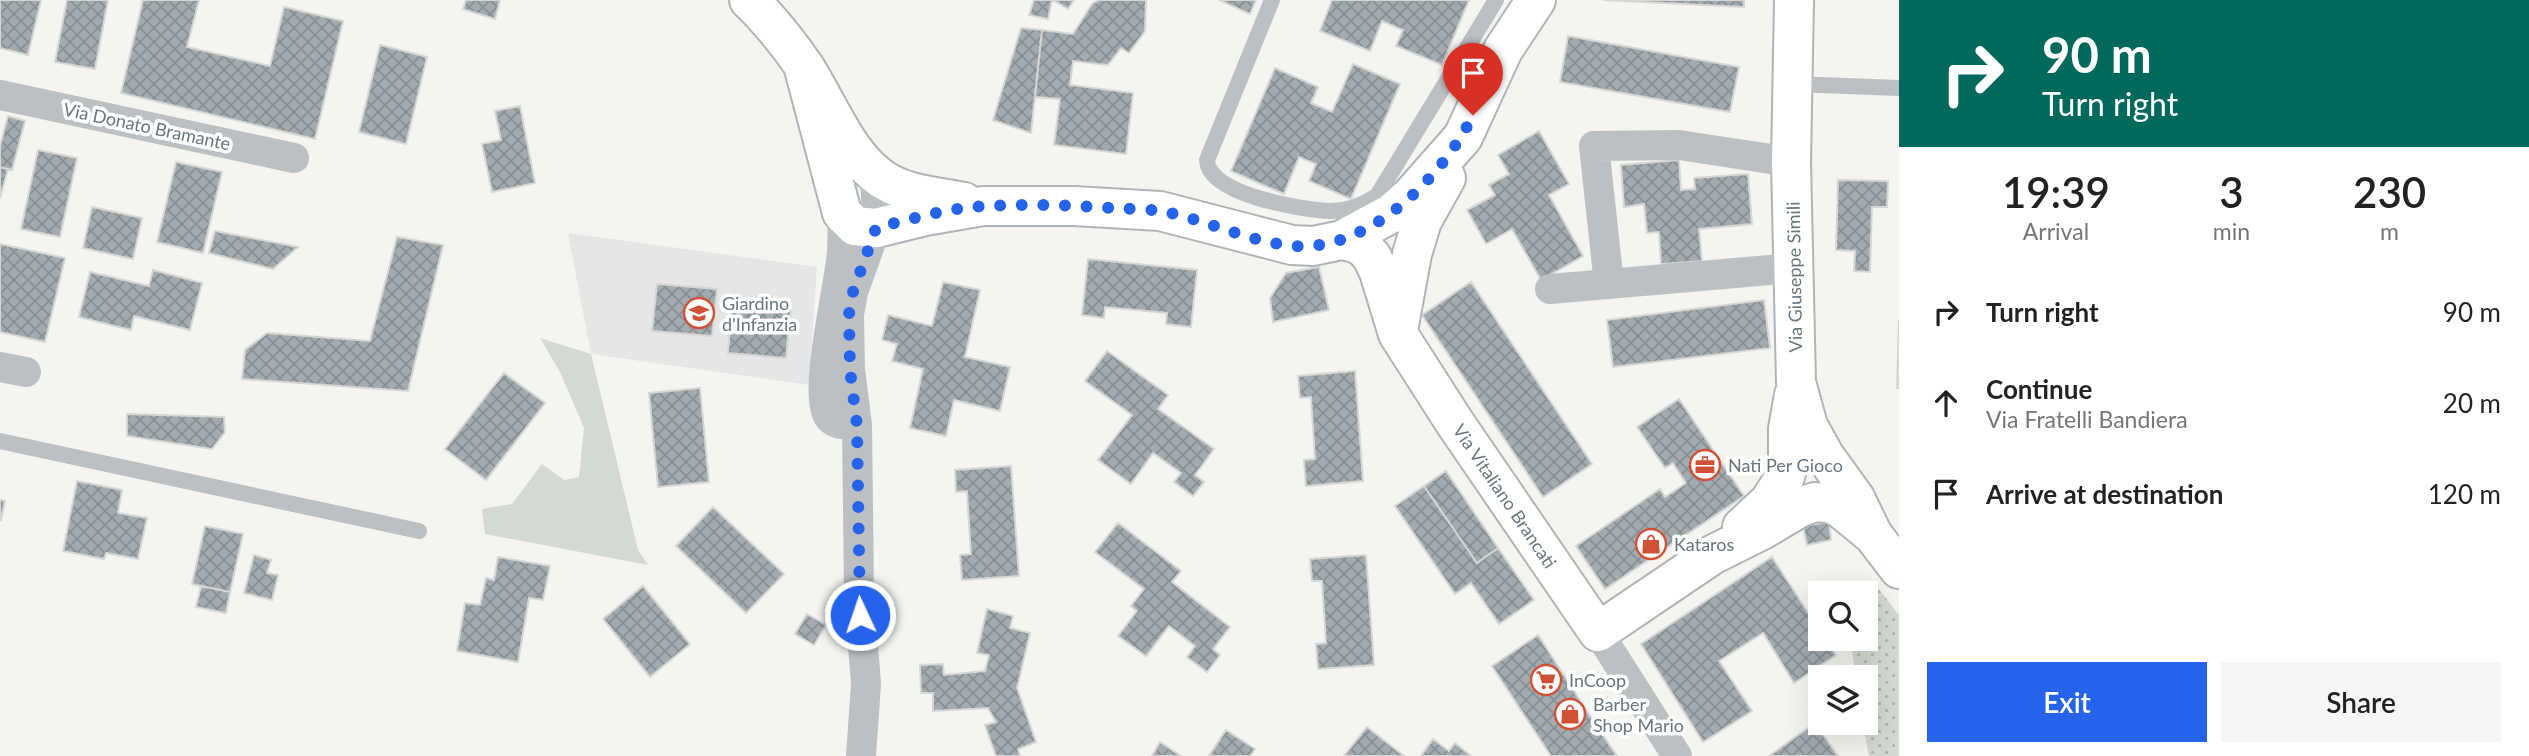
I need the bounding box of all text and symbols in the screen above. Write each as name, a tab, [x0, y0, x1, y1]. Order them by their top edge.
text: 90 m	[2042, 25, 2152, 83]
icon: right	[1927, 28, 2018, 119]
pin	[1443, 43, 1503, 115]
icon: arrive	[1454, 54, 1492, 92]
text: Turn right	[2042, 84, 2178, 123]
street label: Via Donato Bramante	[61, 98, 233, 154]
text: 19:39	[2002, 167, 2110, 217]
text: 3	[2219, 167, 2244, 217]
text: 230	[2353, 167, 2426, 217]
street label: Via Giuseppe Simili	[1782, 201, 1806, 353]
text: Arrival	[2023, 217, 2089, 245]
text: min	[2213, 217, 2250, 245]
text: m	[2380, 217, 2399, 245]
place label: Giardino d'Infanzia	[722, 292, 797, 335]
icon: right	[1927, 293, 1965, 331]
school or university icon: Giardino d'Infanzia	[682, 296, 716, 330]
text: Turn right	[1986, 296, 2099, 328]
text: 90 m	[2443, 296, 2501, 328]
text: Continue	[1986, 373, 2092, 405]
icon: ahead	[1927, 384, 1965, 422]
text: 20 m	[2443, 387, 2501, 419]
text: Via Fratelli Bandiera	[1986, 405, 2188, 433]
street label: Via Vitaliano Brancati	[1449, 420, 1561, 572]
office icon: Nati Per Gioco	[1688, 448, 1722, 482]
place label: Nati Per Gioco	[1728, 454, 1843, 476]
icon: arrive	[1927, 475, 1965, 513]
text: Arrive at destination	[1986, 478, 2223, 510]
text: 120 m	[2428, 478, 2501, 510]
shop icon: Kataros	[1634, 527, 1668, 561]
place label: Kataros	[1674, 533, 1734, 555]
position arrow	[823, 578, 897, 652]
map controls	[1808, 581, 1878, 735]
button: search	[1808, 581, 1878, 651]
button: Exit	[1927, 662, 2207, 742]
button: Share	[2221, 662, 2501, 742]
supermarket icon: InCoop	[1529, 663, 1563, 697]
button: layers	[1808, 665, 1878, 735]
place label: InCoop	[1569, 669, 1626, 691]
place label: Barber Shop Mario	[1593, 693, 1684, 736]
shop icon: Barber Shop Mario	[1553, 697, 1587, 731]

